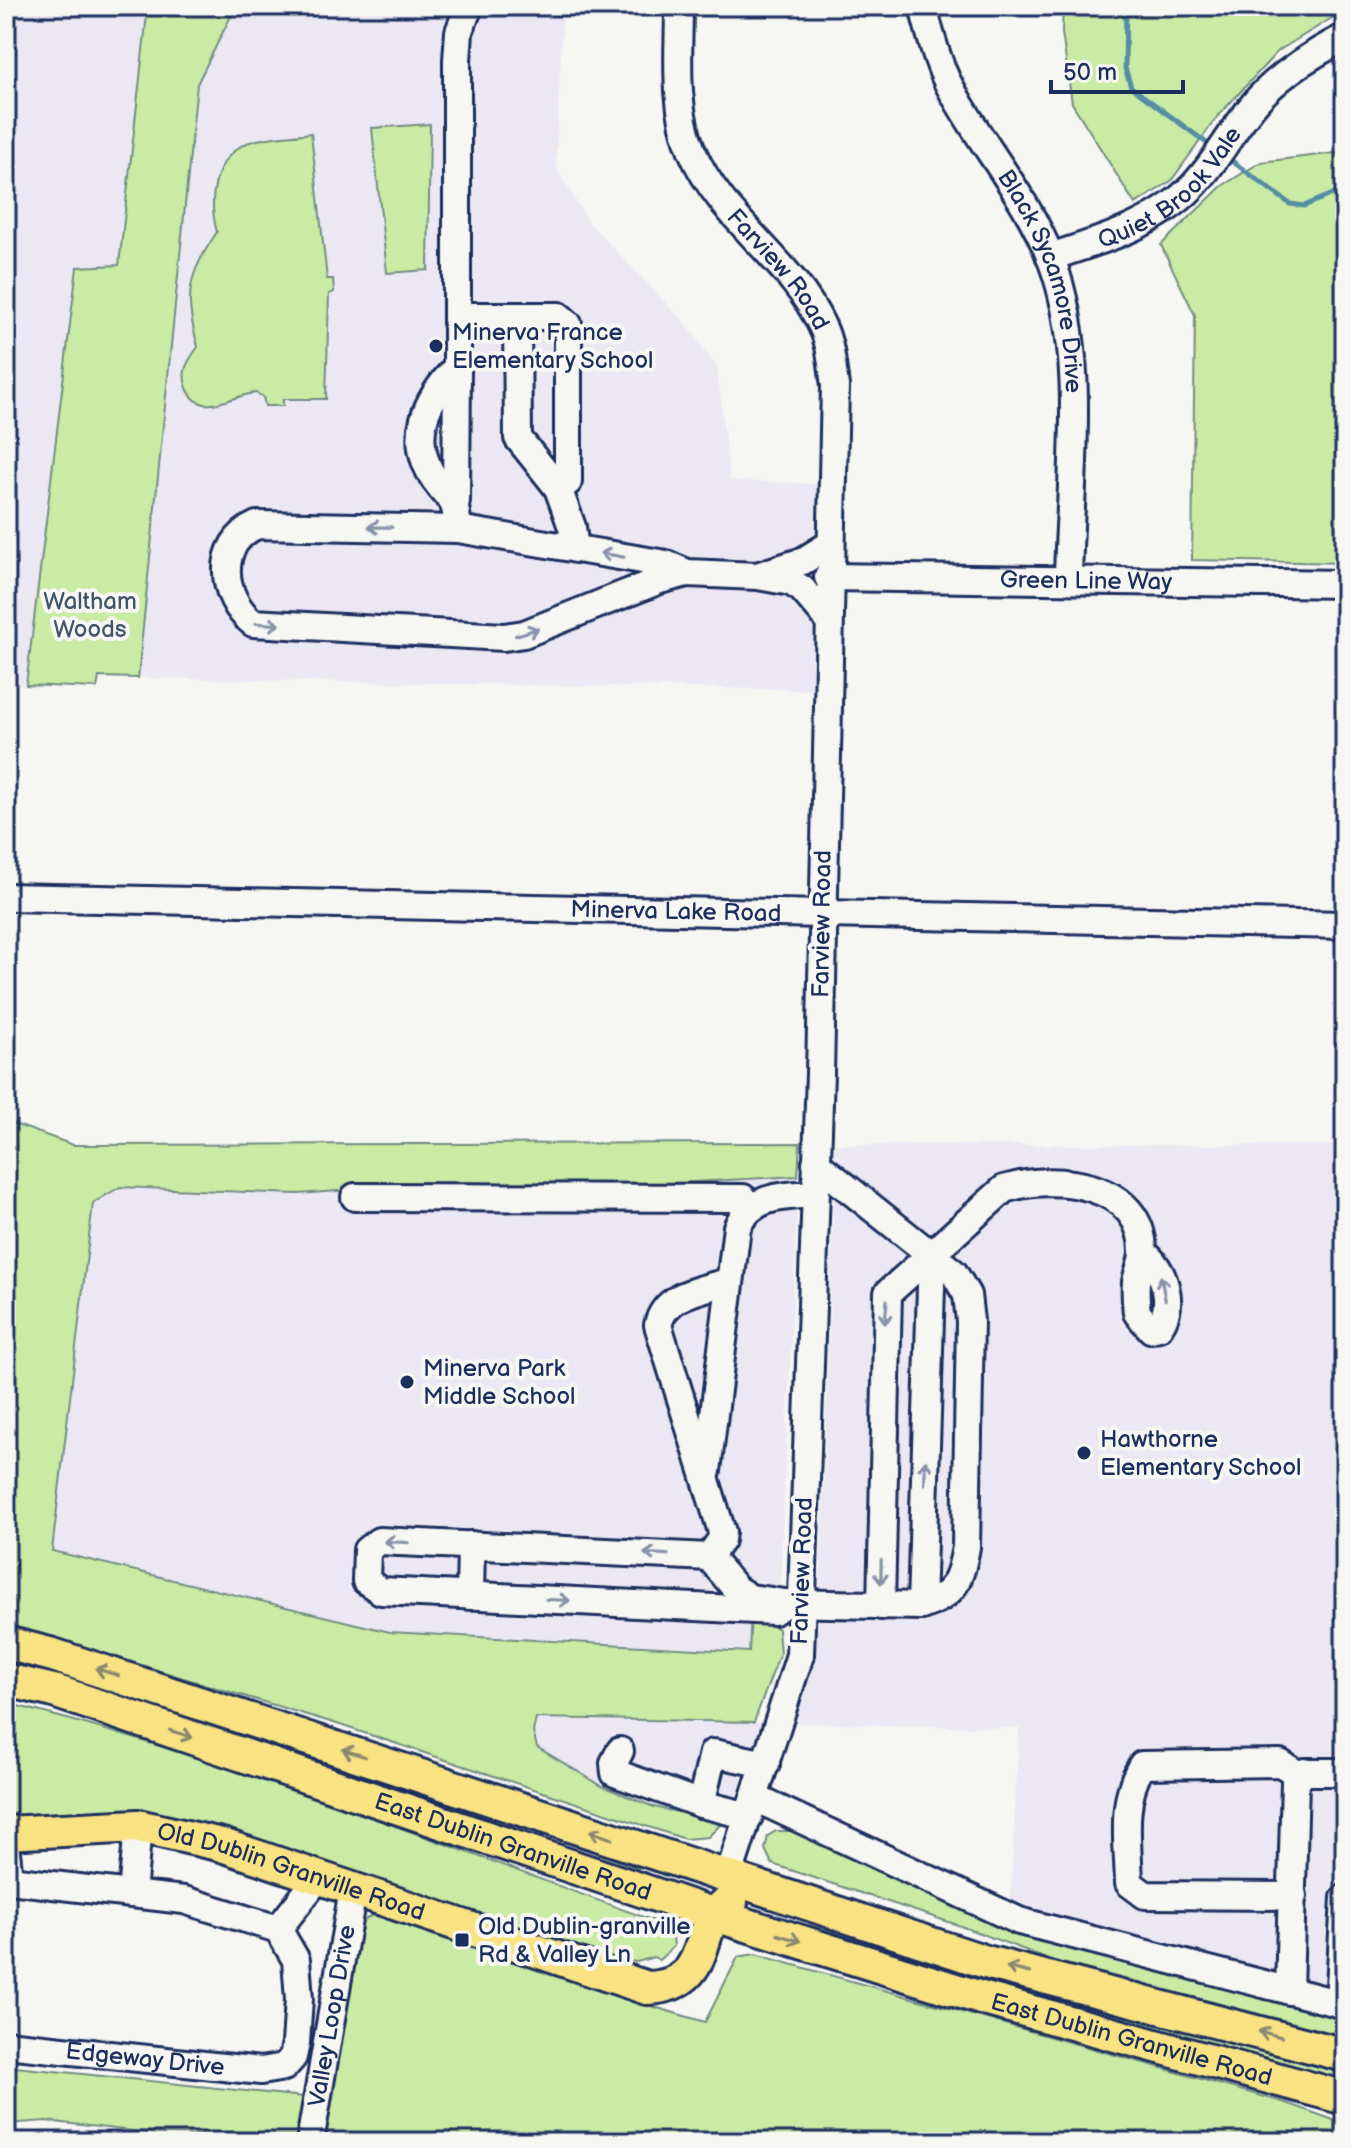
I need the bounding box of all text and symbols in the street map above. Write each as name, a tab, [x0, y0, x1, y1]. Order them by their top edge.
scale bar	[1051, 44, 1183, 94]
text: 50 m	[1063, 58, 1117, 87]
street label: Quiet Brook Vale	[1094, 121, 1247, 255]
street label: Black Sycamore Drive	[991, 164, 1088, 393]
street label: Farview Road	[721, 203, 836, 334]
place label: Minerva France Elementary School	[452, 318, 653, 375]
marker: Minerva France Elementary School	[427, 337, 445, 355]
one-way arrow	[367, 519, 394, 535]
one-way arrow	[599, 546, 625, 561]
street label: Green Line Way	[1000, 565, 1173, 596]
park label: Waltham Woods	[43, 587, 137, 644]
one-way arrow	[254, 617, 281, 632]
one-way arrow	[513, 624, 539, 639]
street label: Farview Road	[806, 850, 838, 998]
street label: Minerva Lake Road	[570, 894, 782, 928]
one-way arrow	[1155, 1275, 1170, 1301]
one-way arrow	[878, 1298, 893, 1325]
place label: Minerva Park Middle School	[423, 1354, 575, 1411]
marker: Minerva Park Middle School	[398, 1373, 416, 1391]
place label: Hawthorne Elementary School	[1100, 1425, 1301, 1482]
marker: Hawthorne Elementary School	[1075, 1444, 1093, 1462]
one-way arrow	[918, 1459, 933, 1486]
street label: Farview Road	[785, 1497, 819, 1645]
one-way arrow	[383, 1534, 410, 1549]
one-way arrow	[643, 1547, 670, 1562]
one-way arrow	[874, 1558, 889, 1585]
one-way arrow	[544, 1592, 571, 1607]
one-way arrow	[95, 1664, 120, 1679]
one-way arrow	[168, 1727, 193, 1742]
one-way arrow	[342, 1744, 367, 1759]
street label: East Dublin Granville Road	[371, 1786, 655, 1907]
street label: Old Dublin Granville Road	[155, 1816, 429, 1927]
one-way arrow	[589, 1827, 614, 1842]
place label: Old Dublin-granville Rd & Valley Ln	[478, 1912, 690, 1969]
street label: Valley Loop Drive	[302, 1923, 361, 2109]
marker: Old Dublin-granville Rd & Valley Ln	[453, 1931, 471, 1949]
one-way arrow	[776, 1932, 801, 1946]
one-way arrow	[1005, 1962, 1031, 1977]
street label: East Dublin Granville Road	[988, 1987, 1275, 2092]
one-way arrow	[1257, 2026, 1283, 2041]
street label: Edgeway Drive	[64, 2036, 226, 2082]

